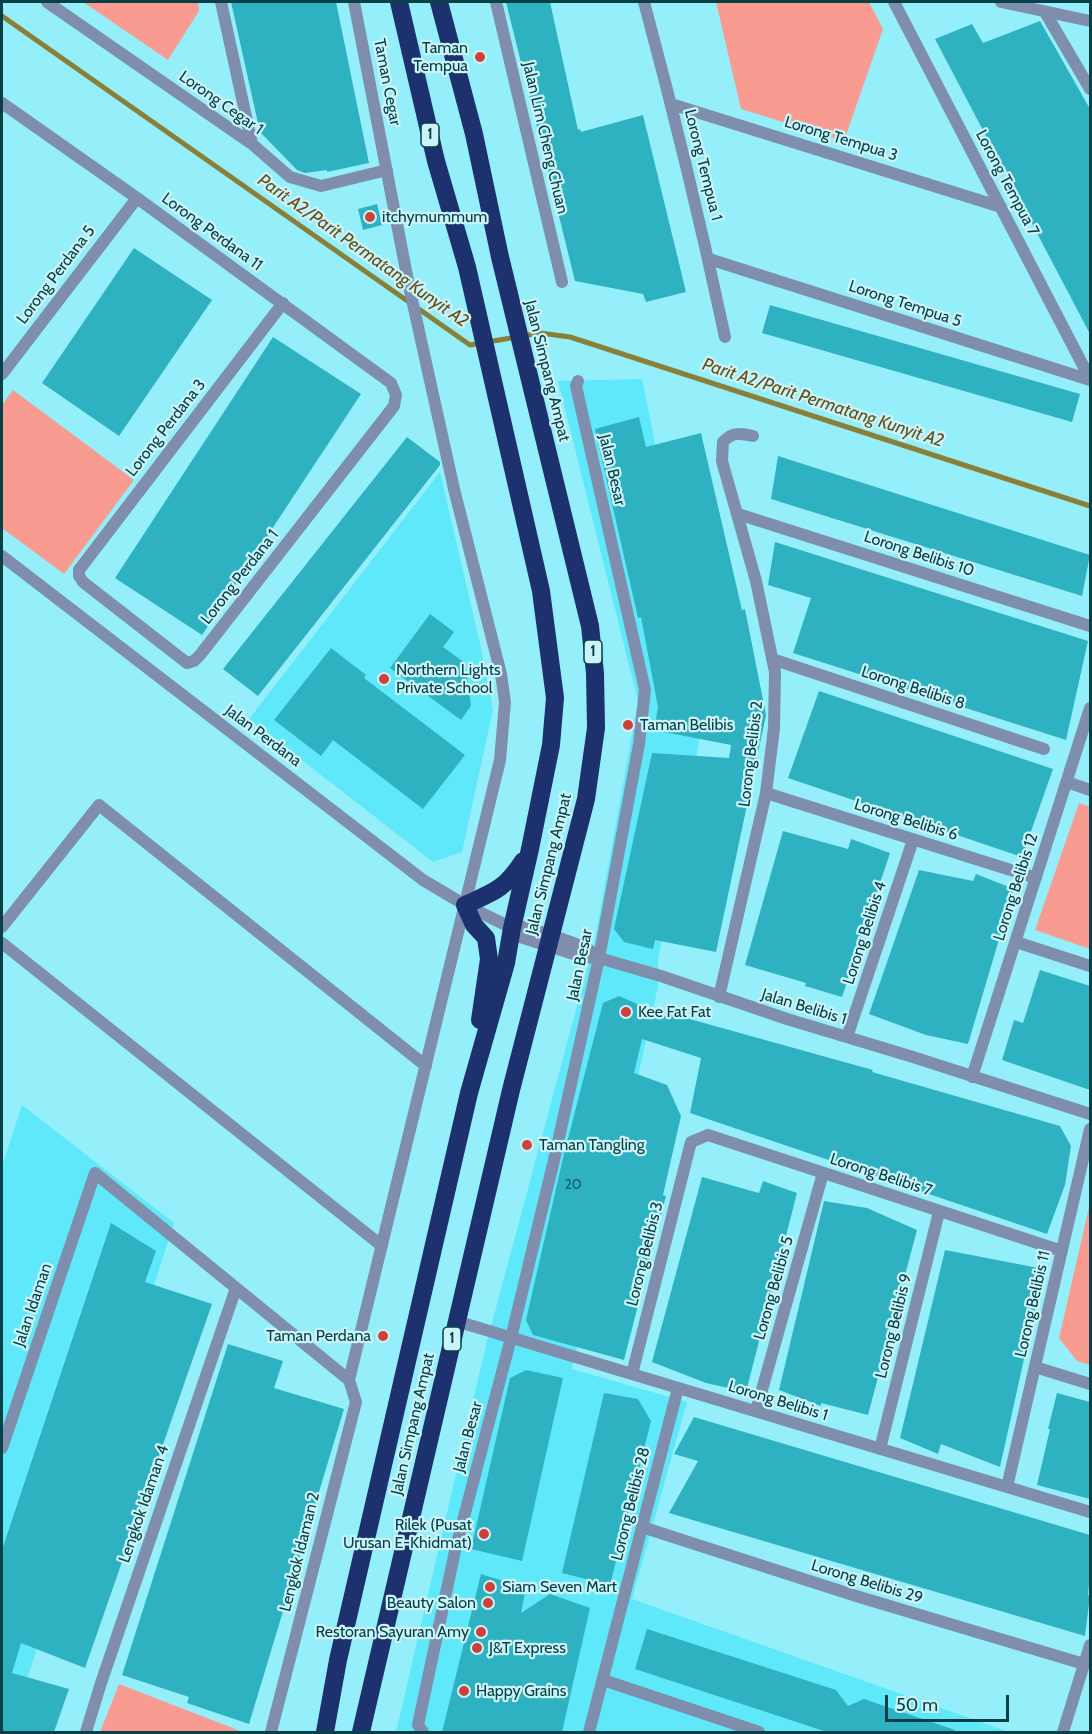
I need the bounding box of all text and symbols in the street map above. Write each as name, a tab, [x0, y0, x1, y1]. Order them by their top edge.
street label: Taman Cegar	[369, 37, 405, 127]
place label: Taman Tempua	[414, 38, 468, 76]
marker: Taman Tempua	[473, 50, 487, 64]
street label: Jalan Lim Cheng Chuan	[518, 60, 572, 216]
street label: Lorong Cegar 1	[175, 67, 267, 139]
street label: Lorong Tempua 1	[680, 107, 726, 223]
street label: Lorong Tempua 3	[782, 113, 900, 165]
road number: 1	[421, 123, 439, 147]
street label: Lorong Tempua 7	[971, 127, 1043, 239]
water label: Parit A2/Parit Permatang Kunyit A2	[253, 170, 473, 332]
street label: Lorong Perdana 11	[158, 189, 266, 275]
place label: itchymummum	[382, 207, 487, 227]
marker: itchymummum	[363, 210, 377, 224]
street label: Lorong Perdana 5	[13, 222, 99, 328]
street label: Lorong Tempua 5	[846, 277, 964, 331]
street label: Jalan Simpang Ampat	[520, 298, 574, 444]
water label: Parit A2/Parit Permatang Kunyit A2	[700, 354, 946, 452]
street label: Lorong Perdana 3	[122, 376, 210, 480]
street label: Jalan Besar	[594, 432, 630, 508]
street label: Lorong Perdana 1	[197, 526, 283, 628]
street label: Lorong Belibis 10	[862, 527, 976, 581]
road number: 1	[584, 640, 602, 664]
place label: Northern Lights Private School	[396, 660, 501, 698]
street label: Lorong Belibis 8	[859, 662, 967, 714]
marker: Northern Lights Private School	[377, 672, 391, 686]
street label: Lorong Belibis 2	[735, 700, 767, 808]
street label: Jalan Perdana	[221, 701, 305, 771]
place label: Taman Belibis	[640, 715, 733, 735]
marker: Taman Belibis	[621, 718, 635, 732]
street label: Jalan Simpang Ampat	[522, 791, 576, 937]
street label: Lorong Belibis 6	[852, 795, 960, 845]
street label: Lorong Belibis 12	[990, 831, 1042, 943]
street label: Lorong Belibis 4	[839, 879, 891, 987]
street label: Jalan Besar	[563, 927, 597, 1003]
street label: Jalan Belibis 1	[759, 985, 849, 1029]
place label: Kee Fat Fat	[638, 1002, 711, 1022]
marker: Kee Fat Fat	[619, 1005, 633, 1019]
place label: Taman Tangling	[539, 1135, 645, 1155]
marker: Taman Tangling	[520, 1138, 534, 1152]
street label: Lorong Belibis 7	[827, 1149, 935, 1201]
house number: 20	[564, 1177, 582, 1193]
street label: Lorong Belibis 3	[623, 1200, 667, 1308]
street label: Lorong Belibis 5	[750, 1234, 798, 1342]
street label: Lorong Belibis 11	[1011, 1249, 1055, 1359]
street label: Jalan Idaman	[10, 1261, 56, 1349]
street label: Lorong Belibis 9	[872, 1272, 916, 1380]
place label: Taman Perdana	[266, 1326, 371, 1346]
road number: 1	[443, 1327, 461, 1351]
marker: Taman Perdana	[376, 1329, 390, 1343]
street label: Jalan Simpang Ampat	[387, 1351, 439, 1497]
street label: Lorong Belibis 1	[726, 1377, 830, 1425]
street label: Jalan Besar	[449, 1399, 487, 1475]
street label: Lengkok Idaman 4	[115, 1443, 173, 1565]
street label: Lorong Belibis 28	[608, 1445, 654, 1563]
street label: Lengkok Idaman 2	[276, 1490, 324, 1614]
place label: Rilek (Pusat Urusan E-Khidmat)	[343, 1515, 472, 1553]
marker: Rilek (Pusat Urusan E-Khidmat)	[477, 1527, 491, 1541]
street label: Lorong Belibis 29	[809, 1556, 925, 1608]
place label: Siam Seven Mart	[502, 1577, 617, 1597]
marker: Siam Seven Mart	[483, 1580, 497, 1594]
place label: Beauty Salon	[387, 1593, 476, 1613]
marker: Beauty Salon	[481, 1596, 495, 1610]
place label: Restoran Sayuran Amy	[315, 1622, 469, 1642]
marker: Restoran Sayuran Amy	[474, 1625, 488, 1639]
place label: J&T Express	[489, 1638, 566, 1658]
marker: J&T Express	[470, 1641, 484, 1655]
place label: Happy Grains	[476, 1681, 566, 1701]
scale bar	[888, 1683, 1012, 1721]
marker: Happy Grains	[457, 1684, 471, 1698]
text: 50 m	[896, 1694, 938, 1716]

